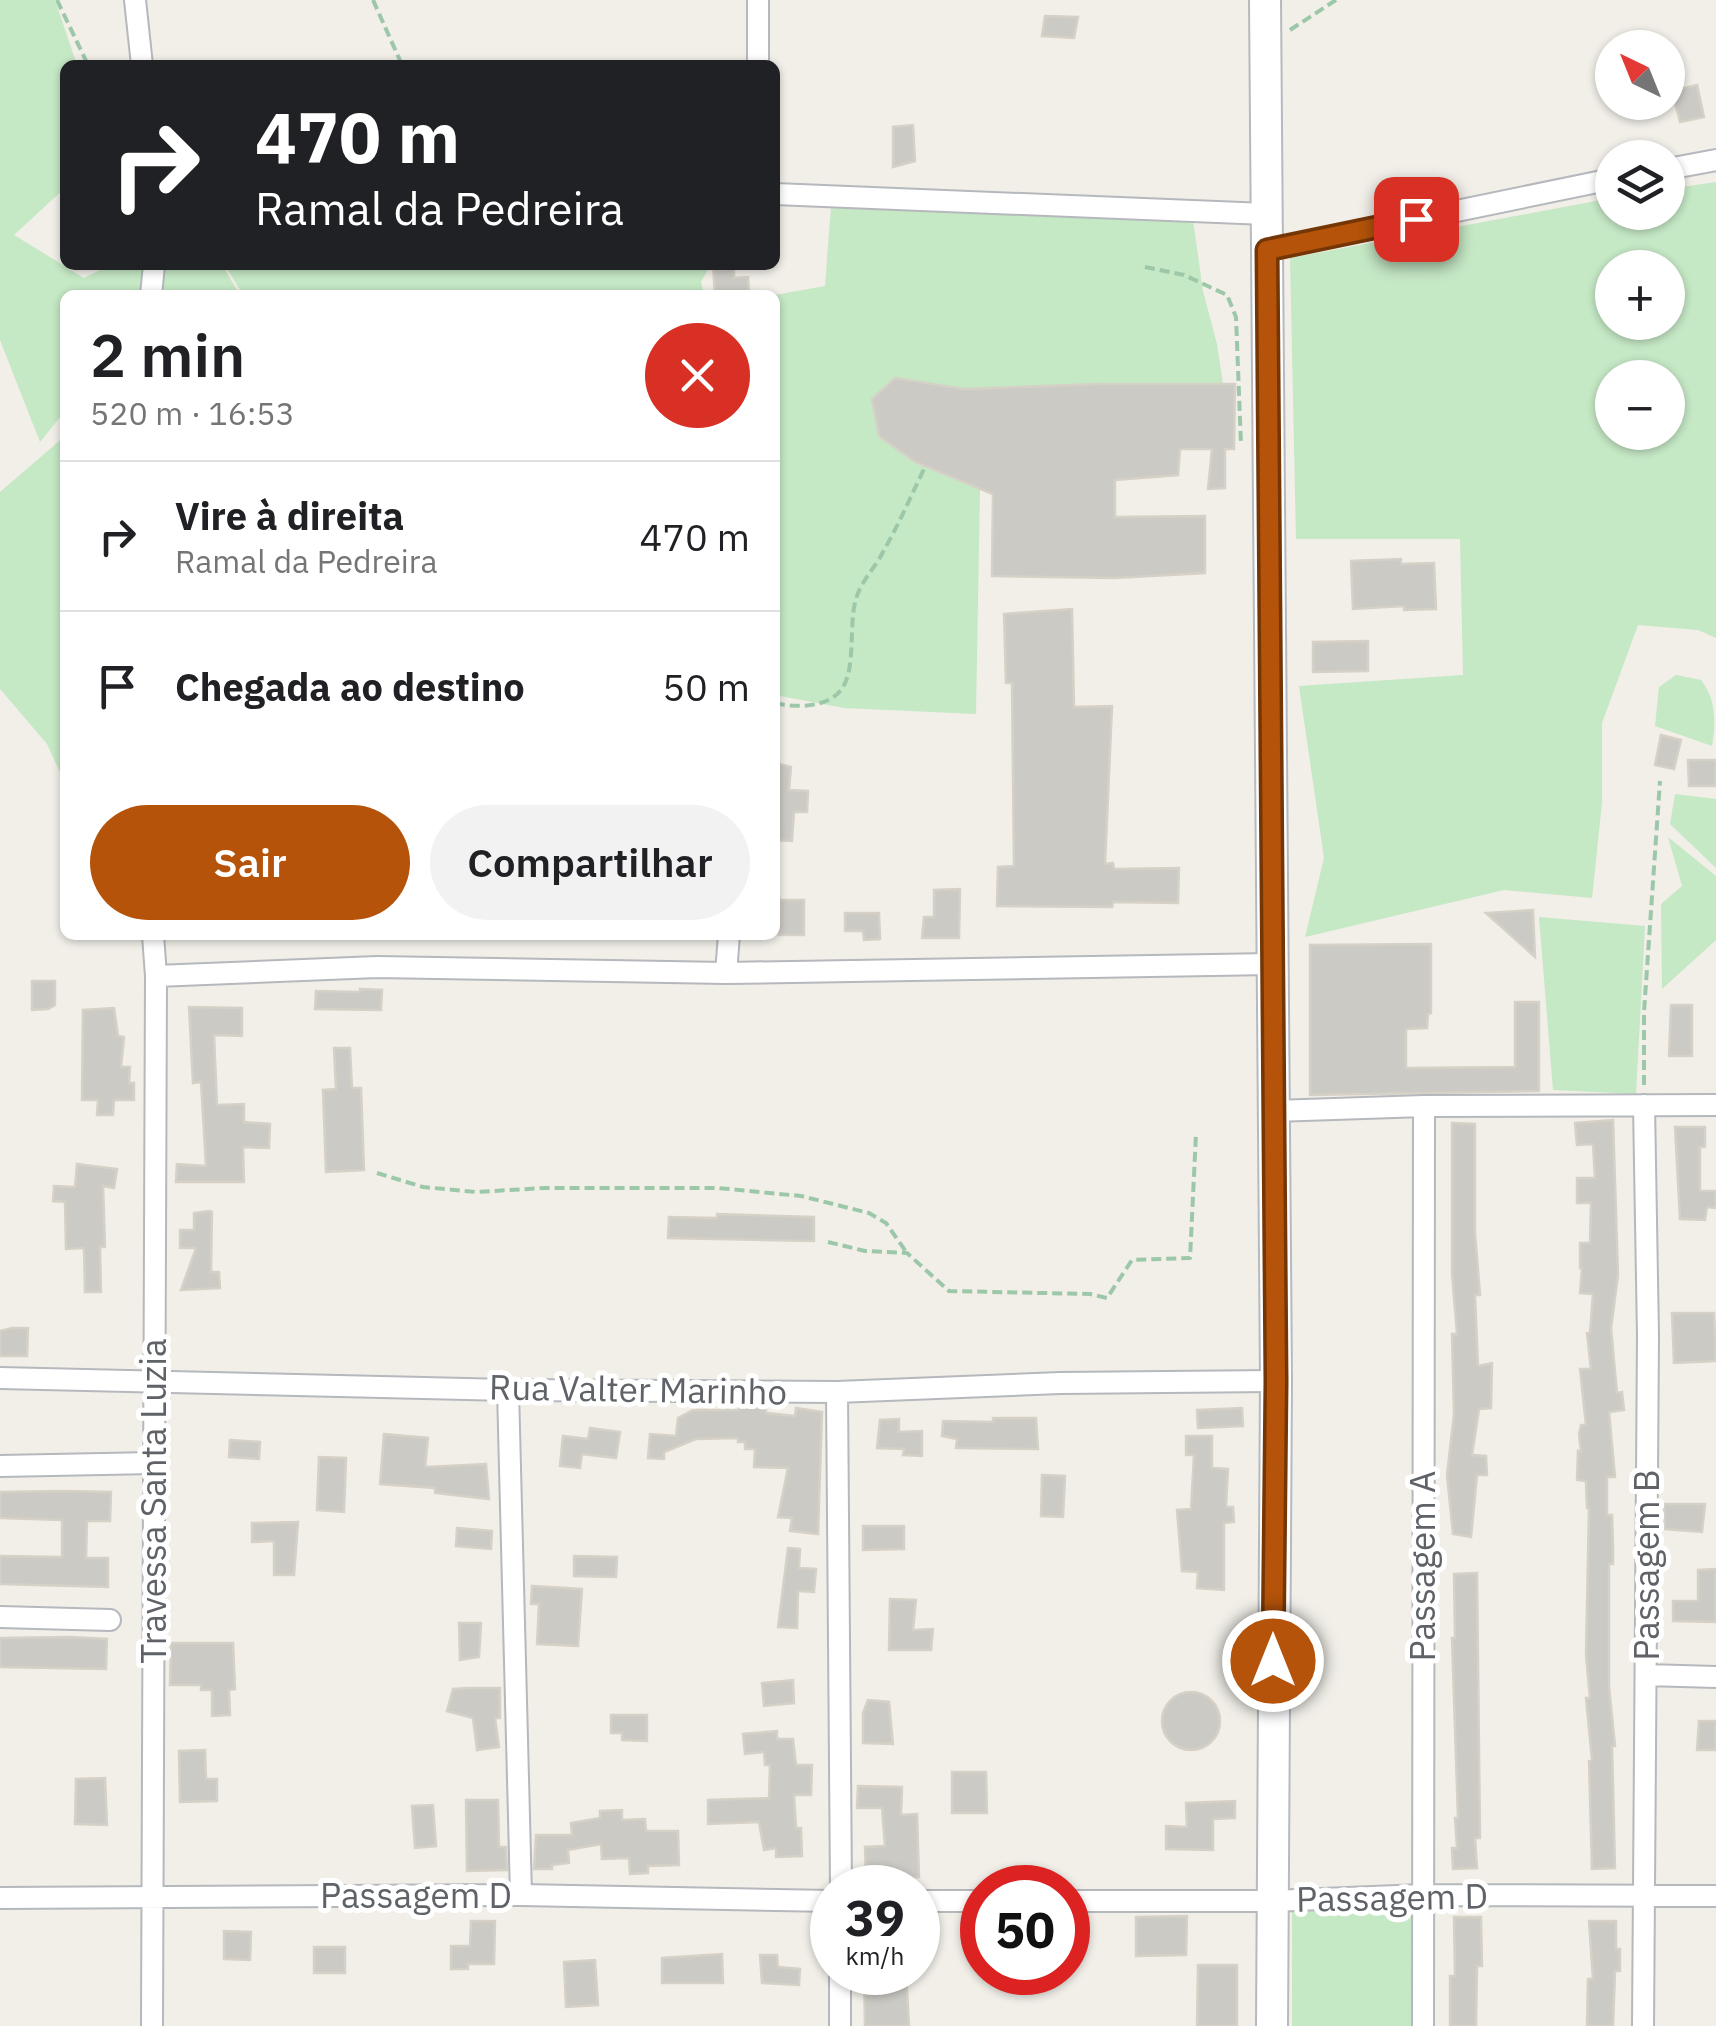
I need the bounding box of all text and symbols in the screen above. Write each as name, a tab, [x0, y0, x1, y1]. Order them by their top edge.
north arrow	[1595, 30, 1685, 120]
map controls	[1595, 30, 1685, 450]
text: 470 m	[255, 91, 460, 182]
icon: right	[90, 100, 220, 230]
button: layers	[1595, 140, 1685, 230]
pin	[1374, 177, 1459, 262]
text: Ramal da Pedreira	[255, 179, 624, 237]
icon: arrive	[1389, 192, 1444, 247]
button: +	[1595, 250, 1685, 340]
text: 2 min	[90, 315, 245, 394]
button: close	[645, 323, 750, 428]
button: −	[1595, 360, 1685, 450]
text: 520 m · 16:53	[90, 392, 295, 434]
text: Vire à direita	[175, 491, 404, 540]
icon: right	[90, 509, 145, 564]
text: 470 m	[639, 512, 750, 561]
text: Ramal da Pedreira	[175, 540, 437, 582]
icon: arrive	[90, 659, 145, 714]
text: Chegada ao destino	[175, 662, 525, 711]
text: 50 m	[662, 662, 750, 711]
button: Sair	[90, 805, 410, 920]
button: Compartilhar	[430, 805, 750, 920]
street label: Travessa Santa Luzia	[130, 1338, 176, 1664]
street label: Rua Valter Marinho	[489, 1363, 787, 1415]
street label: Passagem B	[1623, 1469, 1669, 1661]
street label: Passagem A	[1399, 1471, 1445, 1661]
position arrow	[1221, 1609, 1325, 1713]
speed limit sign: 50	[960, 1865, 1090, 1995]
street label: Passagem D	[320, 1872, 512, 1918]
street label: Passagem D	[1296, 1872, 1488, 1922]
text: 39	[845, 1885, 905, 1950]
text: km/h	[846, 1939, 904, 1972]

